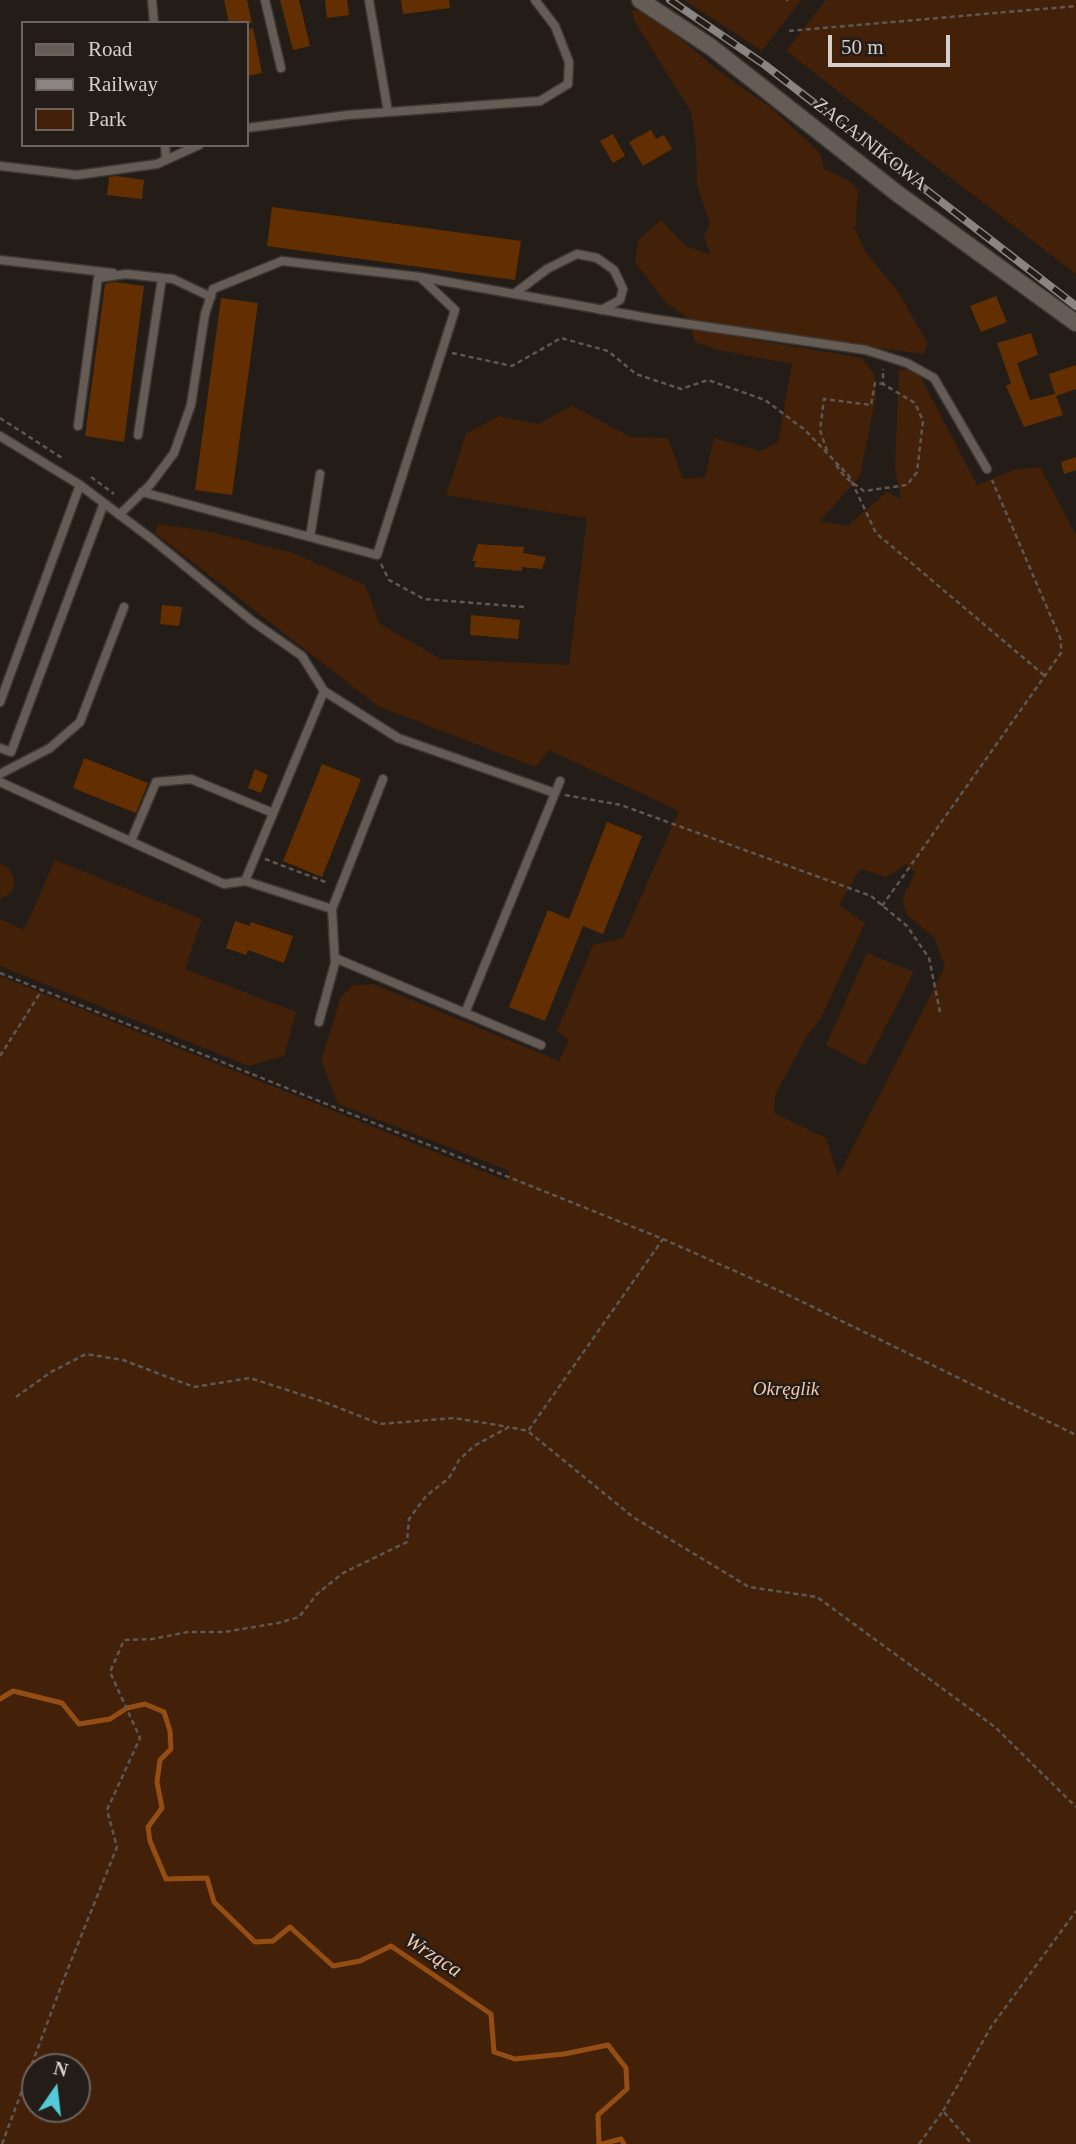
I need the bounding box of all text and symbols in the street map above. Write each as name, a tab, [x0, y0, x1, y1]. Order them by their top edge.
legend	[21, 21, 248, 147]
scale bar	[831, 21, 954, 65]
text: 50 m	[841, 35, 884, 59]
text: Road	[88, 37, 132, 61]
text: Railway	[88, 72, 158, 96]
street label: ZAGAJNIKOWA	[809, 94, 931, 196]
text: Park	[88, 107, 127, 131]
park label: Okręglik	[753, 1379, 819, 1401]
water label: Wrząca	[400, 1928, 466, 1984]
north arrow	[21, 2053, 91, 2123]
text: N	[52, 2057, 70, 2081]

